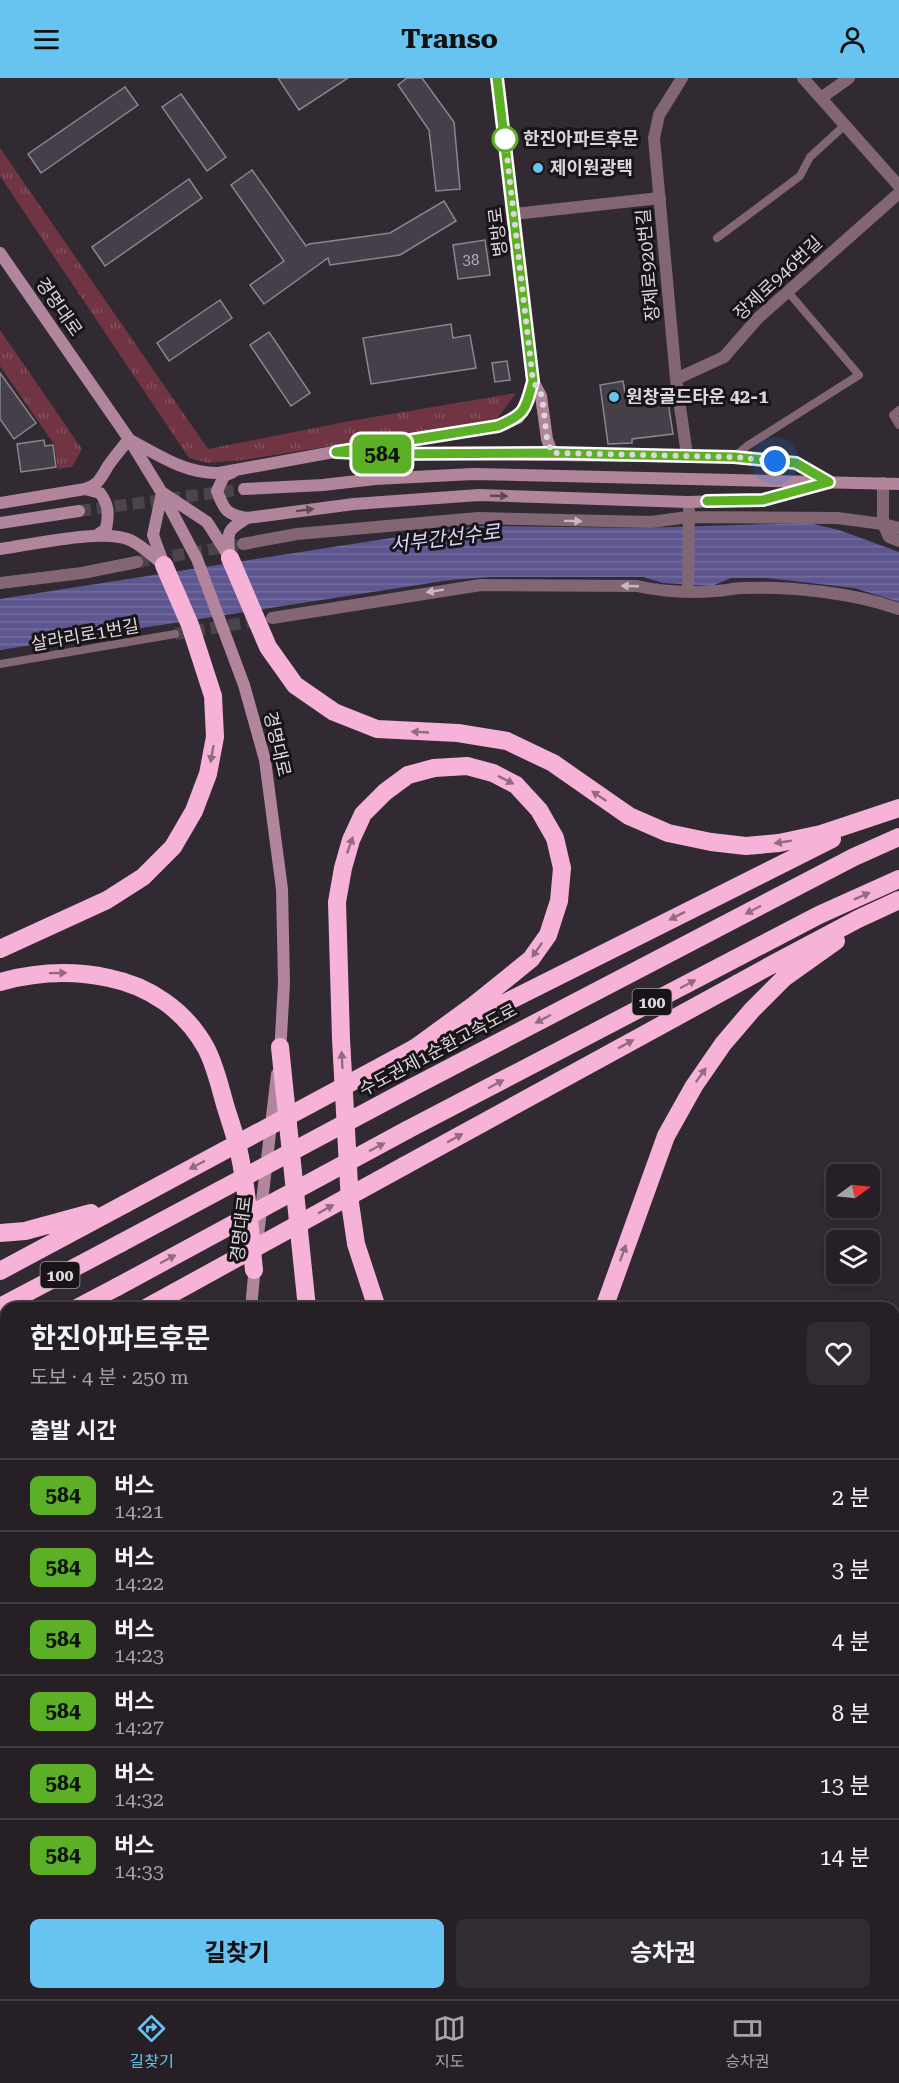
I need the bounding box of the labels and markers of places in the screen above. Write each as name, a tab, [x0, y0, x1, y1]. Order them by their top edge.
marker: 한진아파트후문	[492, 126, 518, 152]
place label: 한진아파트후문	[523, 128, 639, 149]
place label: 제이원광택	[550, 157, 633, 178]
marker: 제이원광택	[531, 161, 545, 175]
place label: 원창골드타운 42-1	[626, 386, 769, 407]
marker: 원창골드타운 42-1	[607, 390, 621, 404]

